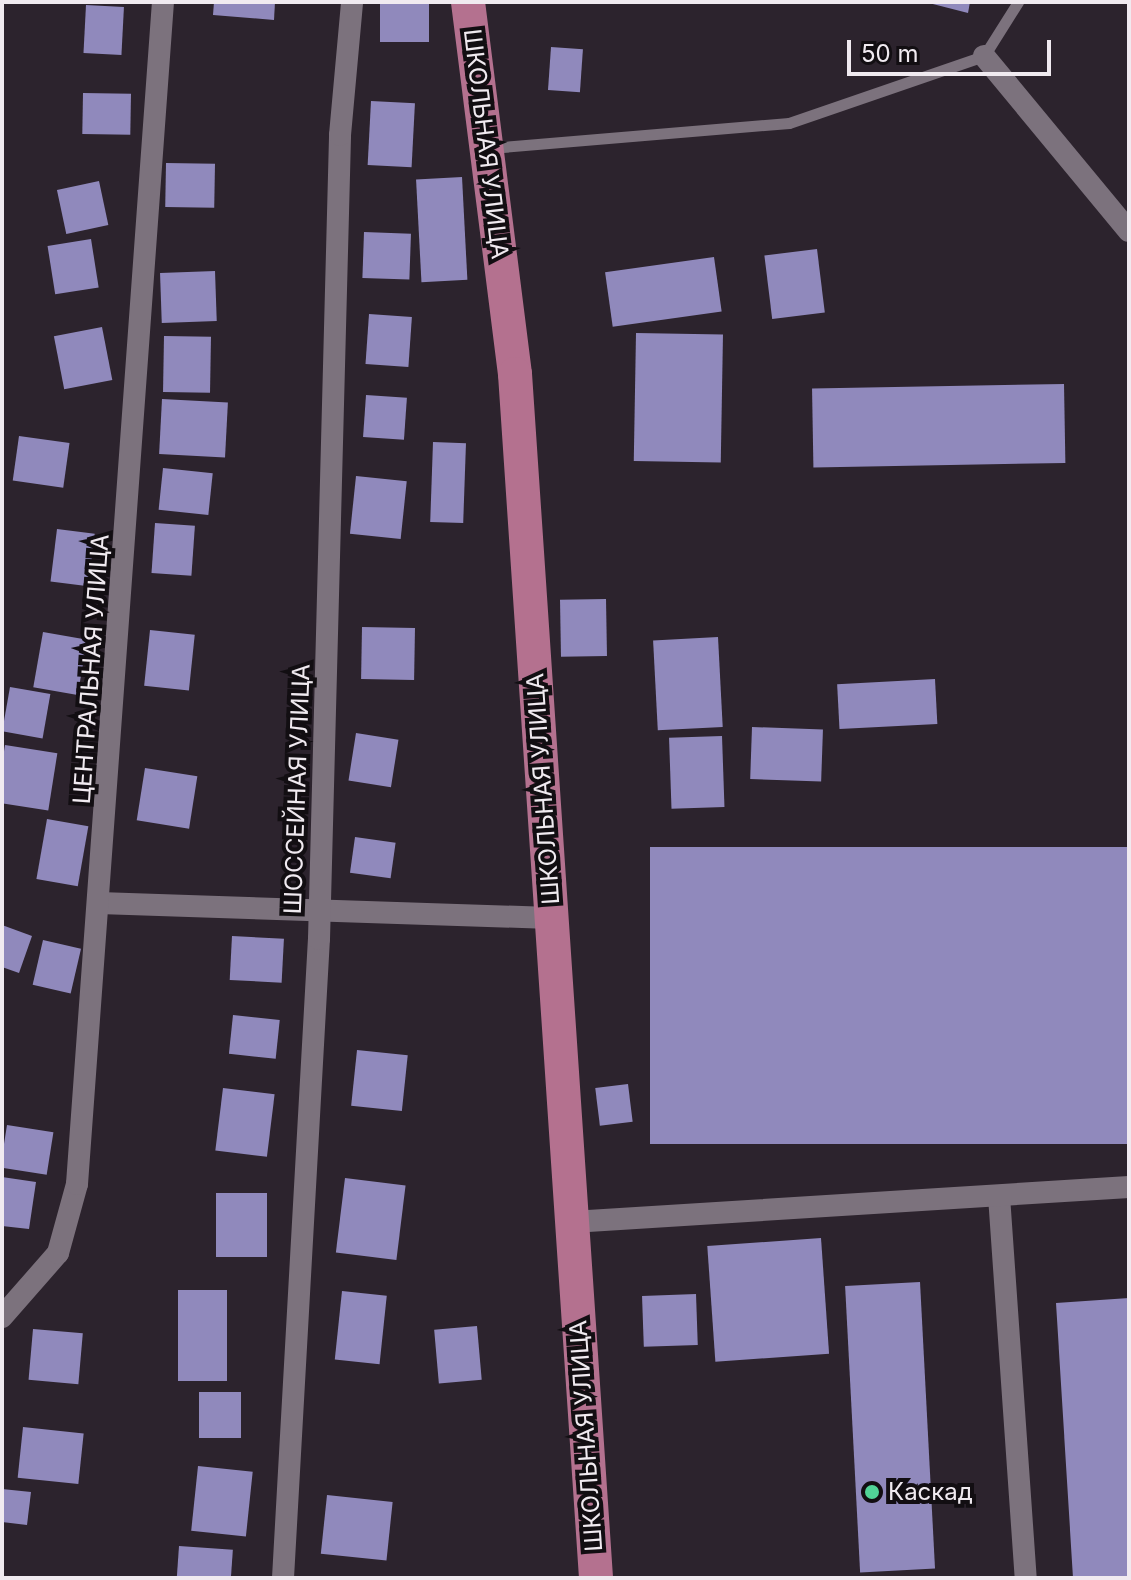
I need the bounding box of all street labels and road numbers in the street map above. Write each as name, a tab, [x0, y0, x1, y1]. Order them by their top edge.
street label: ШКОЛЬНАЯ УЛИЦА	[458, 27, 514, 261]
street label: ЦЕНТРАЛЬНАЯ УЛИЦА	[67, 533, 115, 805]
street label: ШОССЕЙНАЯ УЛИЦА	[278, 663, 316, 915]
street label: ШКОЛЬНАЯ УЛИЦА	[521, 672, 565, 906]
street label: ШКОЛЬНАЯ УЛИЦА	[564, 1319, 608, 1553]

